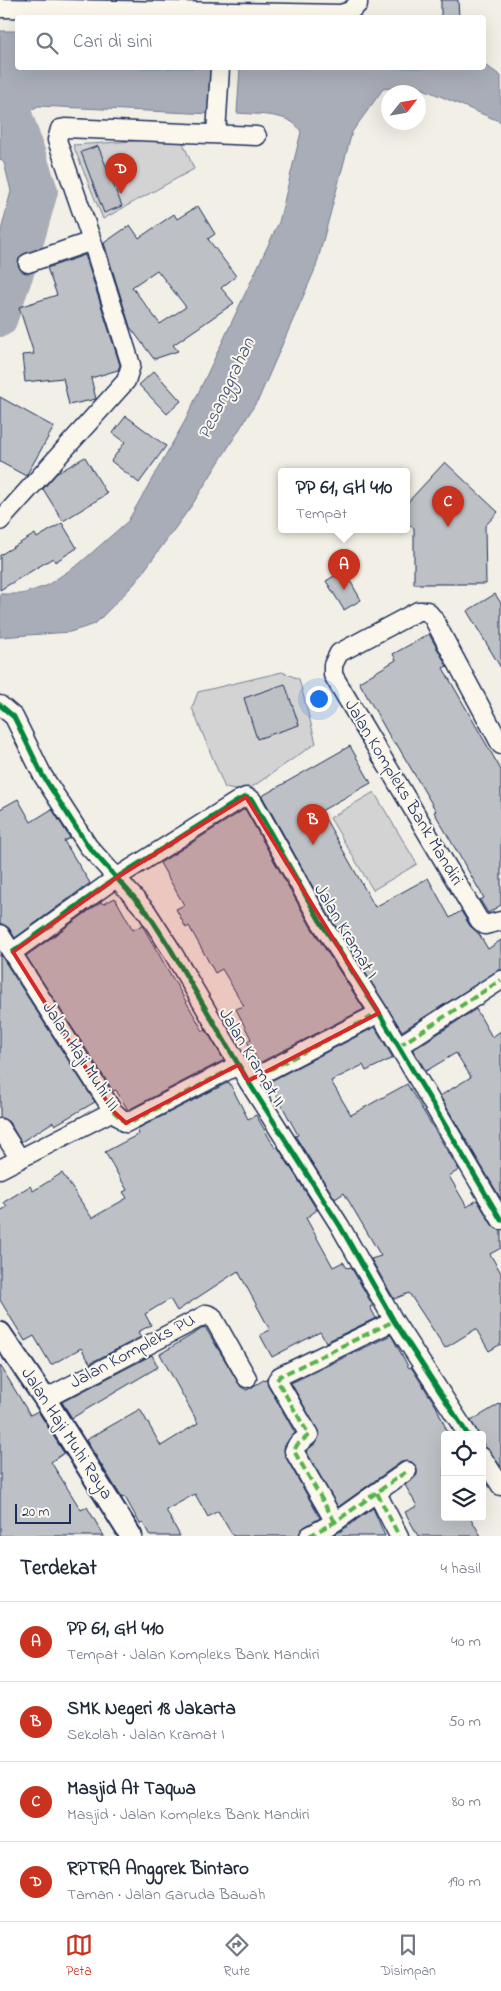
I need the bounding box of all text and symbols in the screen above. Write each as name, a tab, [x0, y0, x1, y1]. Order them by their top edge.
search box	[15, 15, 486, 70]
icon: search	[33, 29, 61, 57]
text: Cari di sini	[73, 29, 152, 56]
north arrow	[381, 85, 426, 130]
pin: D	[105, 153, 137, 194]
water label: Pesanggrahan	[192, 333, 264, 445]
popup	[278, 468, 410, 533]
text: PP 61, GH 410	[296, 475, 392, 502]
pin: C	[432, 486, 464, 527]
text: Tempat	[296, 502, 347, 526]
pin: A	[328, 549, 360, 590]
your location	[306, 686, 332, 712]
street label: Jalan Kompleks Bank Mandiri	[337, 695, 469, 891]
pin: B	[297, 804, 329, 845]
street label: Jalan Kramat I	[306, 879, 384, 985]
street label: Jalan Haji Muhi III	[35, 997, 125, 1117]
street label: Jalan Kramat II	[211, 1004, 291, 1112]
street label: Jalan Kompleks PU	[65, 1308, 201, 1396]
street label: Jalan Haji Muhi Raya	[13, 1363, 119, 1505]
map controls	[441, 1431, 486, 1521]
button: locate	[441, 1431, 486, 1476]
button: layers	[441, 1476, 486, 1521]
scale bar	[15, 1501, 71, 1524]
text: 20 m	[22, 1502, 49, 1523]
text: Terdekat	[20, 1554, 97, 1584]
text: 4 hasil	[440, 1557, 481, 1581]
text: PP 61, GH 410	[67, 1616, 164, 1643]
text: A	[31, 1630, 41, 1654]
text: 40 m	[451, 1630, 481, 1654]
text: Tempat · Jalan Kompleks Bank Mandiri	[67, 1643, 320, 1667]
text: SMK Negeri 18 Jakarta	[67, 1696, 236, 1723]
text: B	[31, 1710, 41, 1734]
text: 50 m	[449, 1710, 481, 1734]
text: Sekolah · Jalan Kramat I	[67, 1723, 225, 1747]
text: Masjid At Taqwa	[67, 1776, 196, 1803]
text: C	[32, 1790, 40, 1814]
text: 80 m	[452, 1790, 481, 1814]
text: Masjid · Jalan Kompleks Bank Mandiri	[67, 1803, 310, 1827]
text: RPTRA Anggrek Bintaro	[67, 1856, 249, 1883]
text: D	[30, 1870, 42, 1894]
text: 190 m	[448, 1870, 481, 1894]
text: Taman · Jalan Garuda Bawah	[67, 1883, 265, 1907]
tab: Peta	[65, 1931, 93, 1982]
tab: Rute	[223, 1931, 251, 1982]
tab: Disimpan	[381, 1931, 436, 1982]

